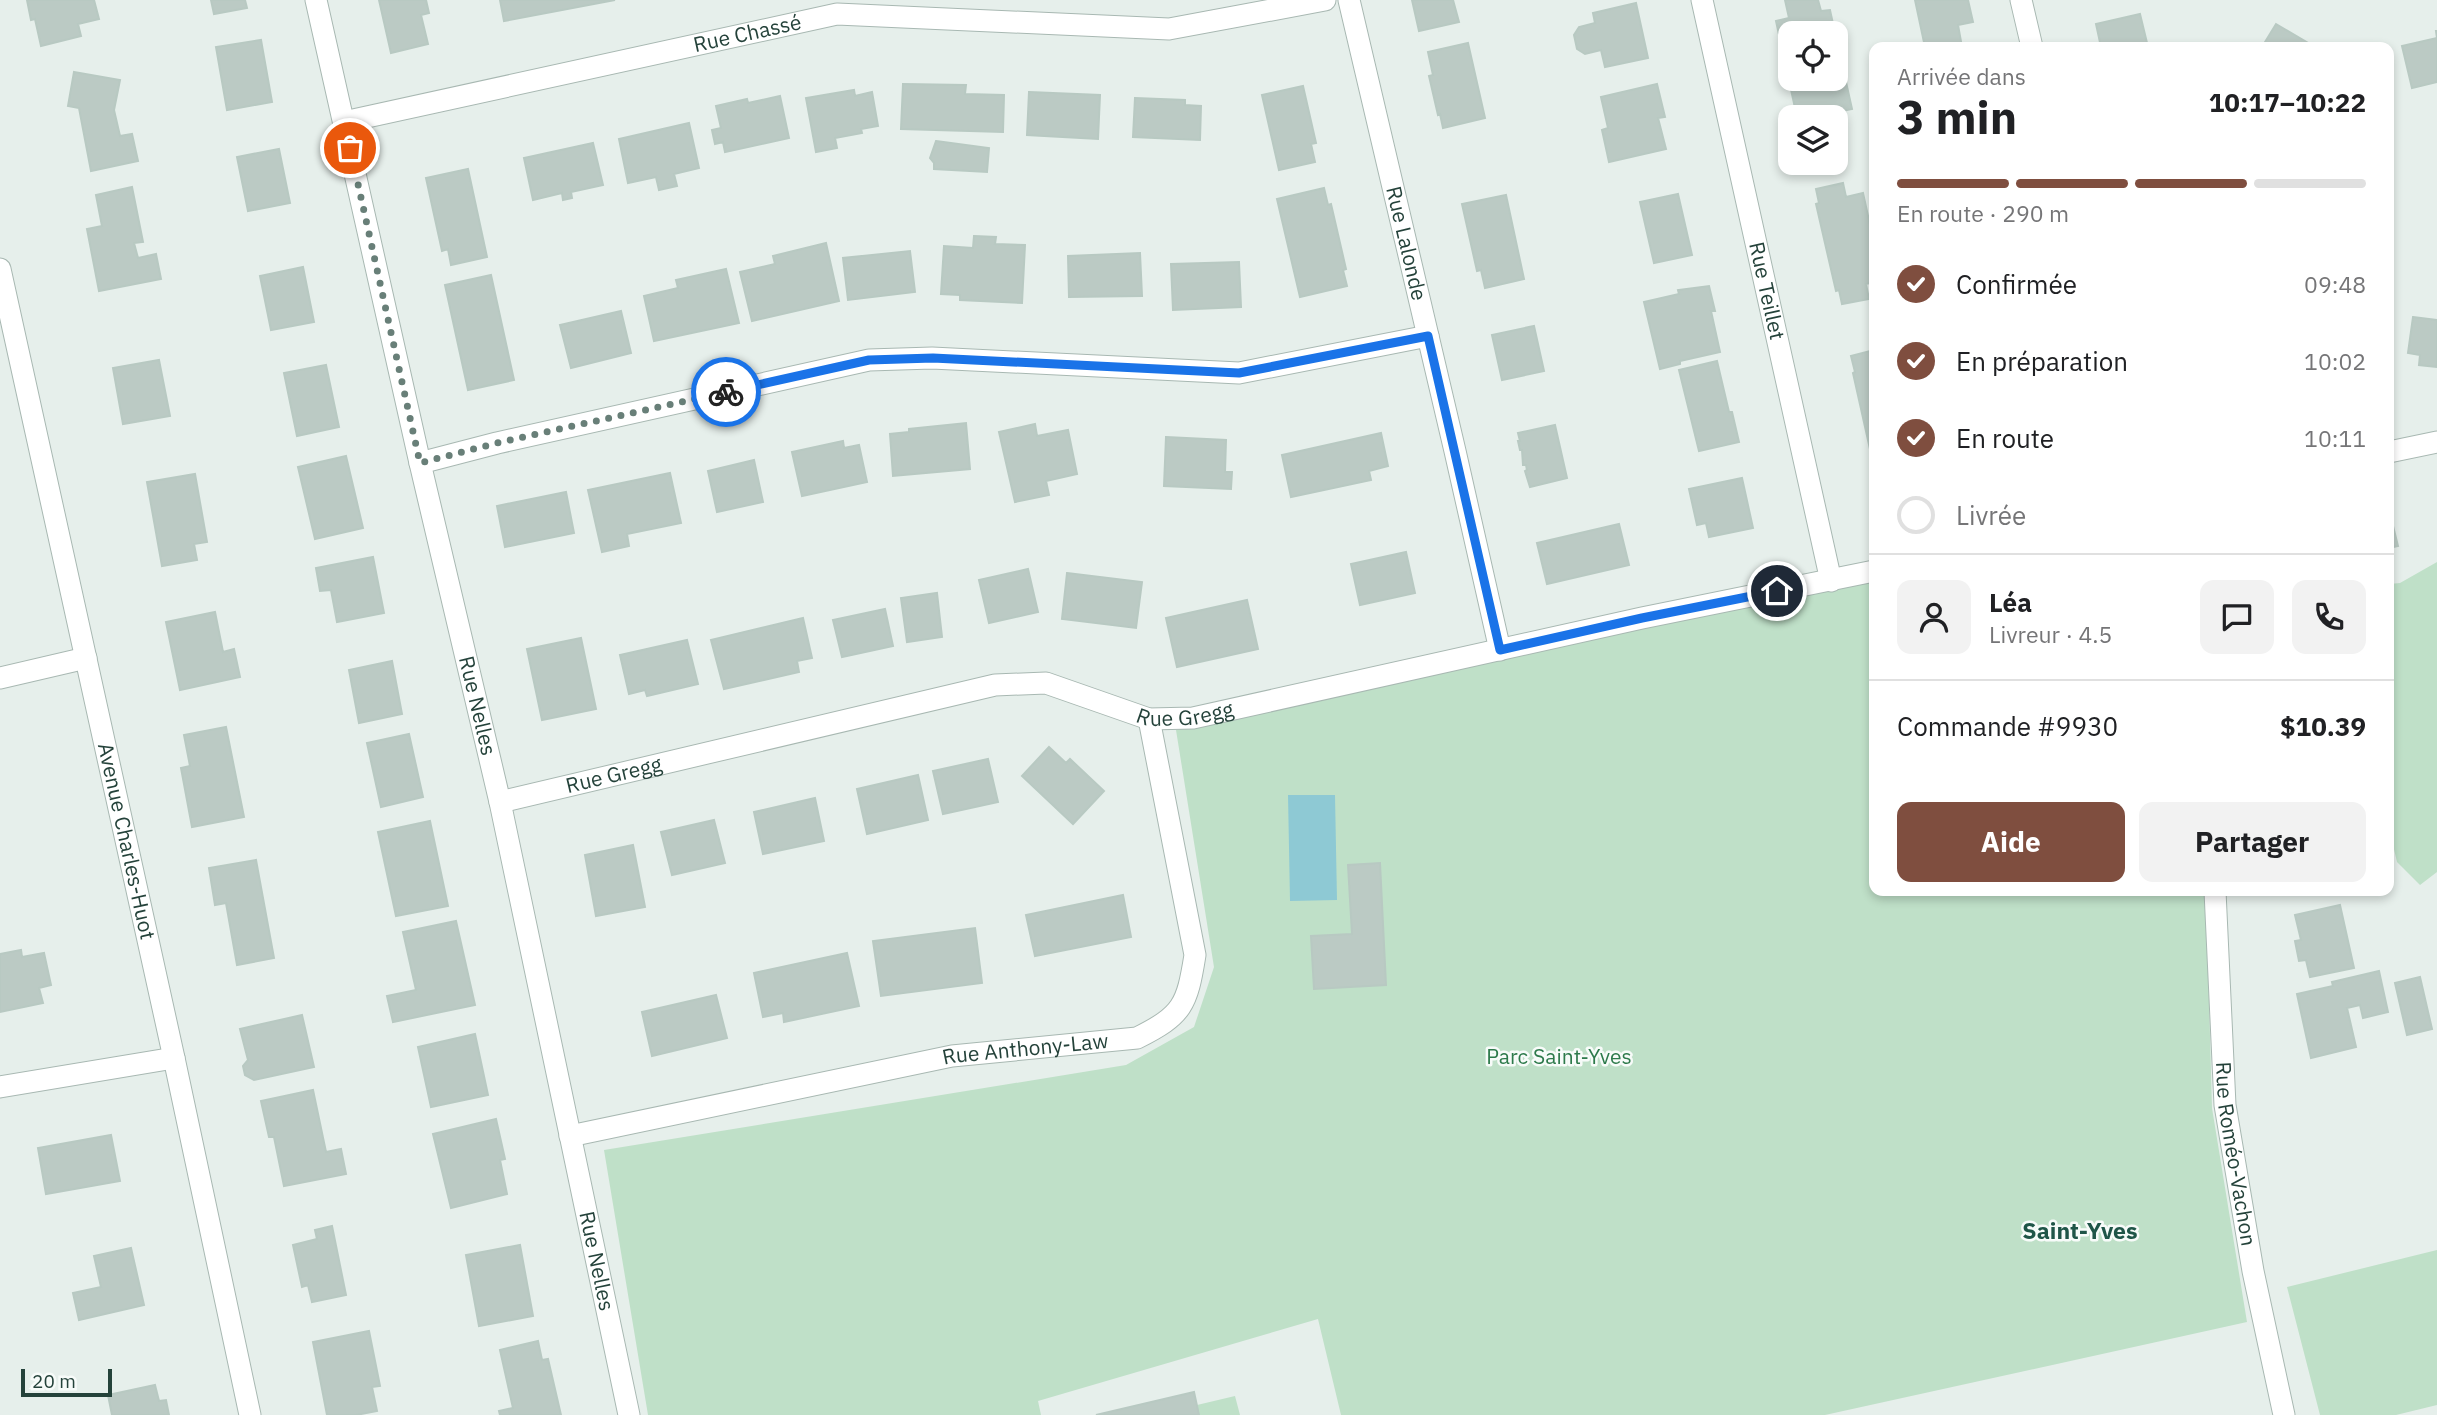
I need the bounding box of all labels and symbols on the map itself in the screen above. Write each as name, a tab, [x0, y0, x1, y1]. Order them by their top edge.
street label: Rue Chassé	[691, 7, 804, 58]
pin	[320, 118, 380, 178]
street label: Rue Lalonde	[1380, 183, 1434, 303]
street label: Rue Teillet	[1743, 239, 1792, 342]
courier	[691, 357, 761, 427]
pin	[1747, 561, 1807, 621]
street label: Rue Nelles	[453, 653, 504, 758]
street label: Rue Gregg	[1133, 694, 1236, 732]
street label: Avenue Charles-Huot	[92, 740, 162, 942]
street label: Rue Gregg	[563, 749, 664, 799]
street label: Rue Anthony-Law	[940, 1026, 1110, 1071]
park label: Parc Saint-Yves	[1486, 1042, 1632, 1070]
street label: Rue Roméo-Vachon	[2210, 1061, 2264, 1248]
street label: Rue Nelles	[573, 1208, 622, 1313]
district label: Saint-Yves	[2022, 1215, 2138, 1245]
scale bar	[21, 1366, 112, 1398]

